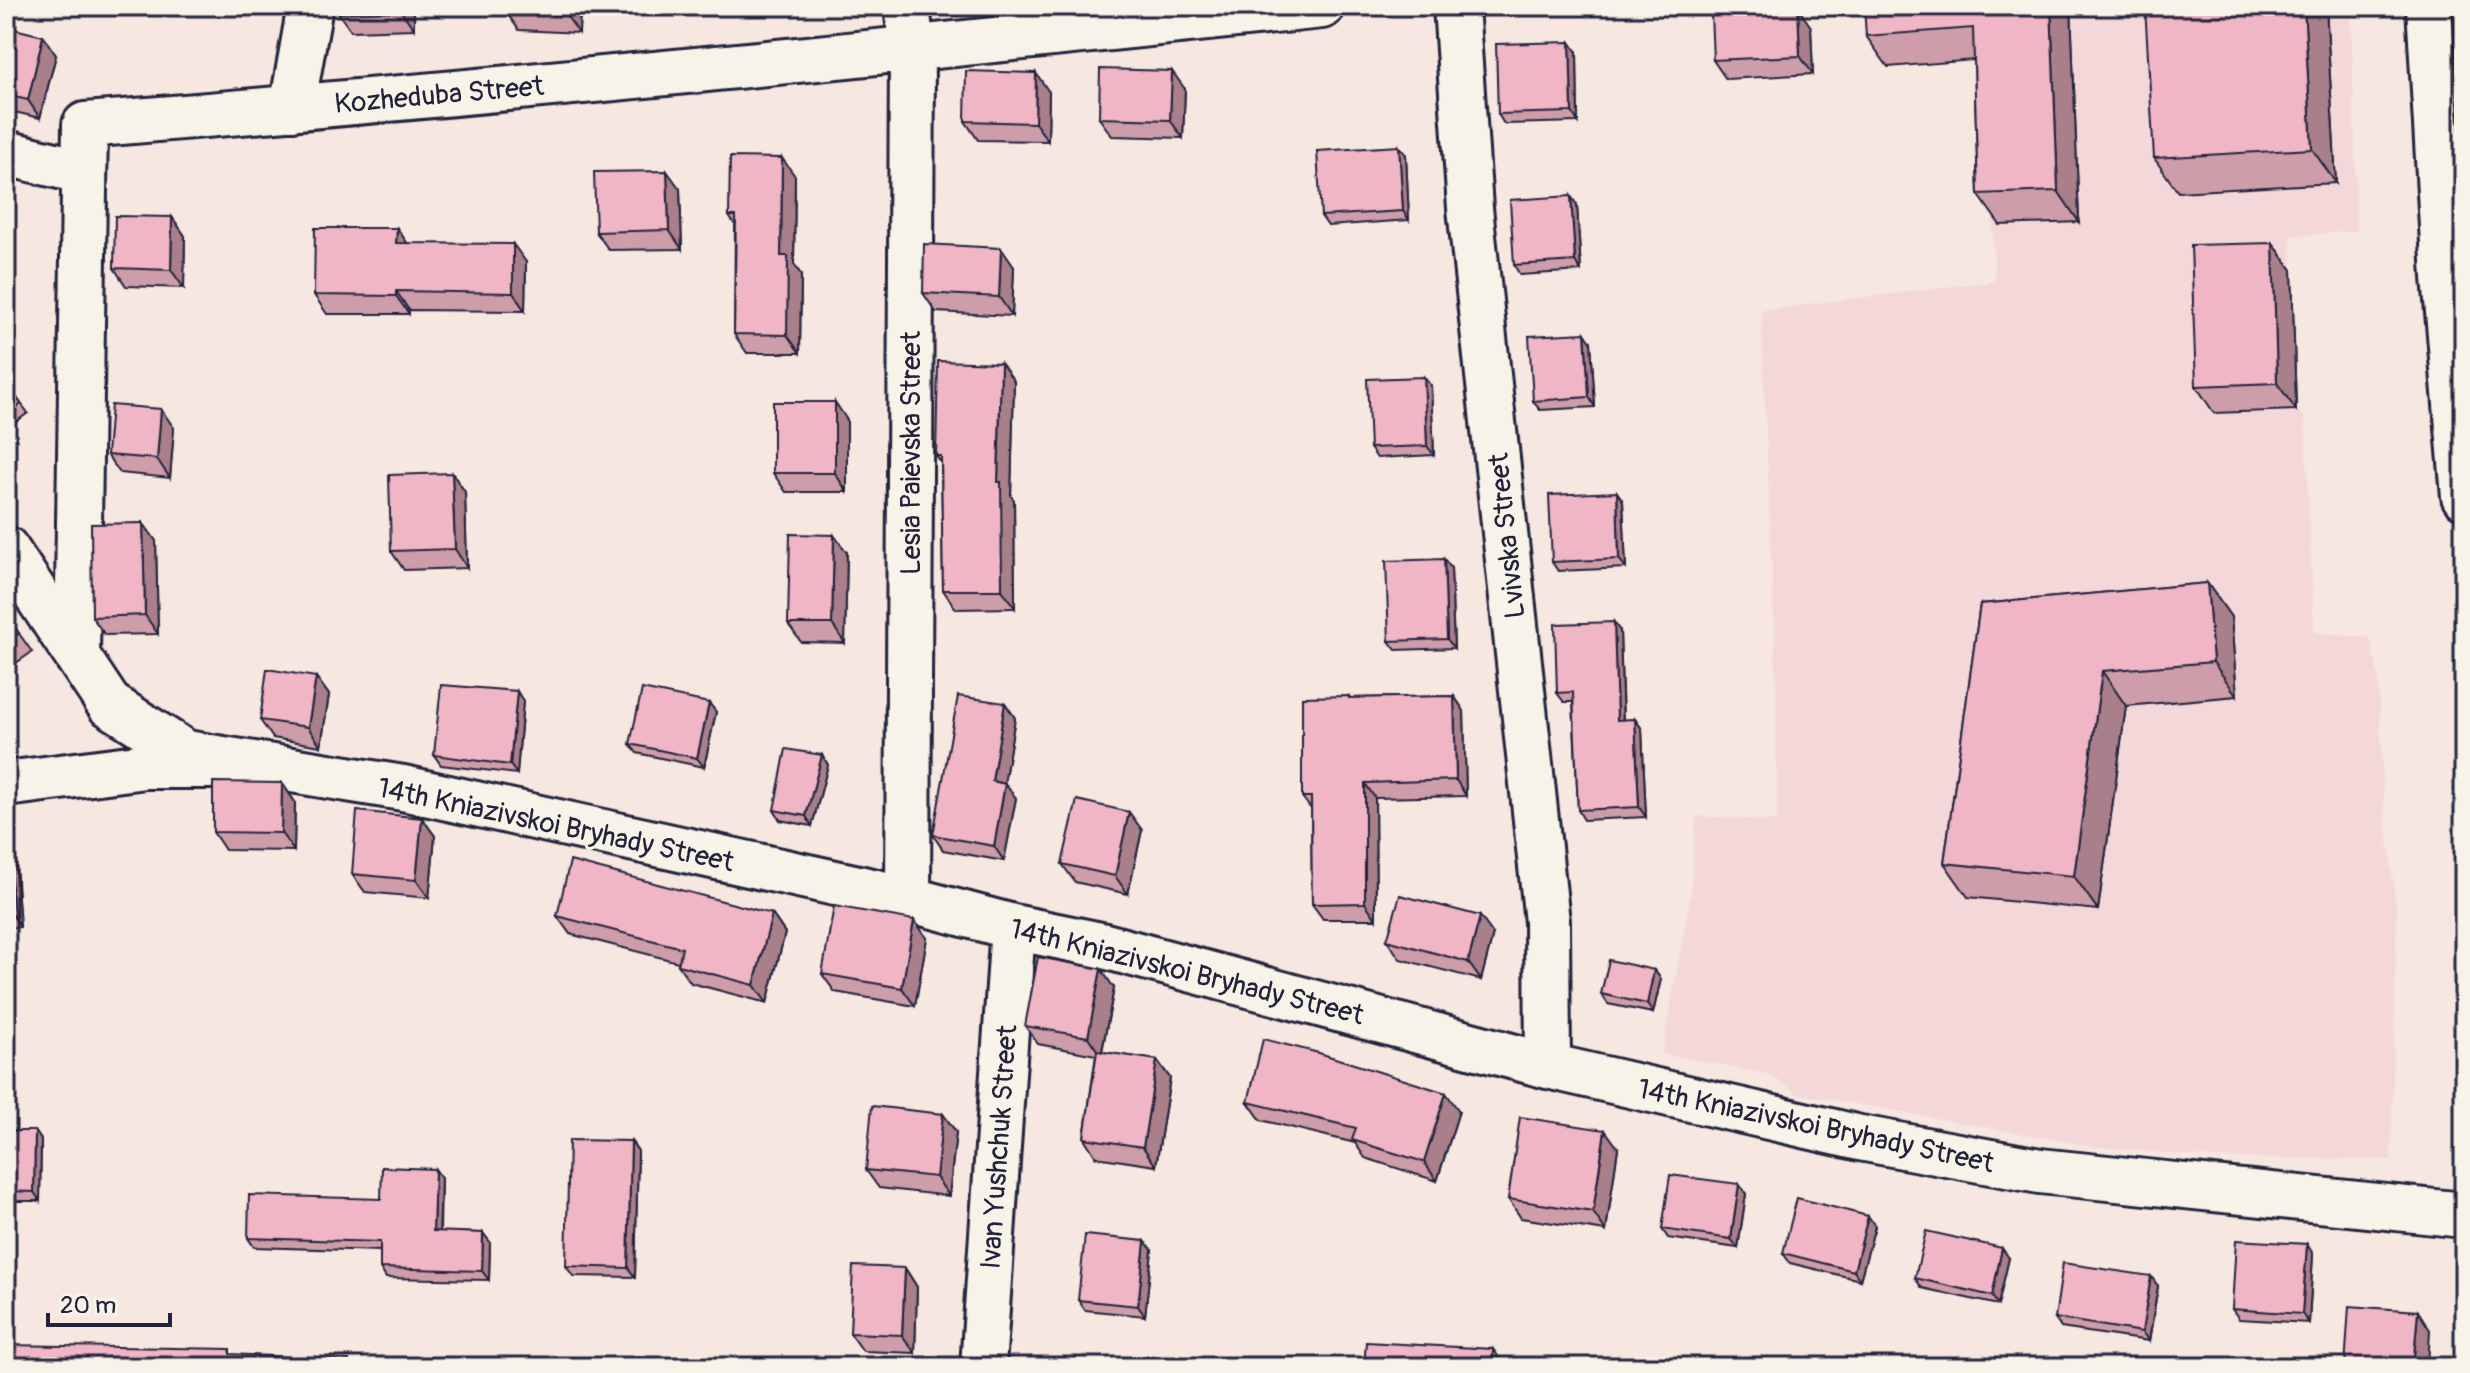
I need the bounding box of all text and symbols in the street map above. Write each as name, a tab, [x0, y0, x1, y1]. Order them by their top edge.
street label: Kozheduba Street	[333, 69, 546, 122]
street label: Lesia Paievska Street	[894, 330, 929, 575]
street label: Lvivska Street	[1481, 451, 1534, 620]
street label: 14th Kniazivskoi Bryhady Street	[374, 771, 738, 880]
street label: 14th Kniazivskoi Bryhady Street	[1006, 912, 1368, 1034]
street label: Ivan Yushchuk Street	[973, 1023, 1026, 1270]
street label: 14th Kniazivskoi Bryhady Street	[1634, 1072, 1998, 1181]
scale bar	[48, 1277, 170, 1327]
text: 20 m	[60, 1291, 116, 1320]

